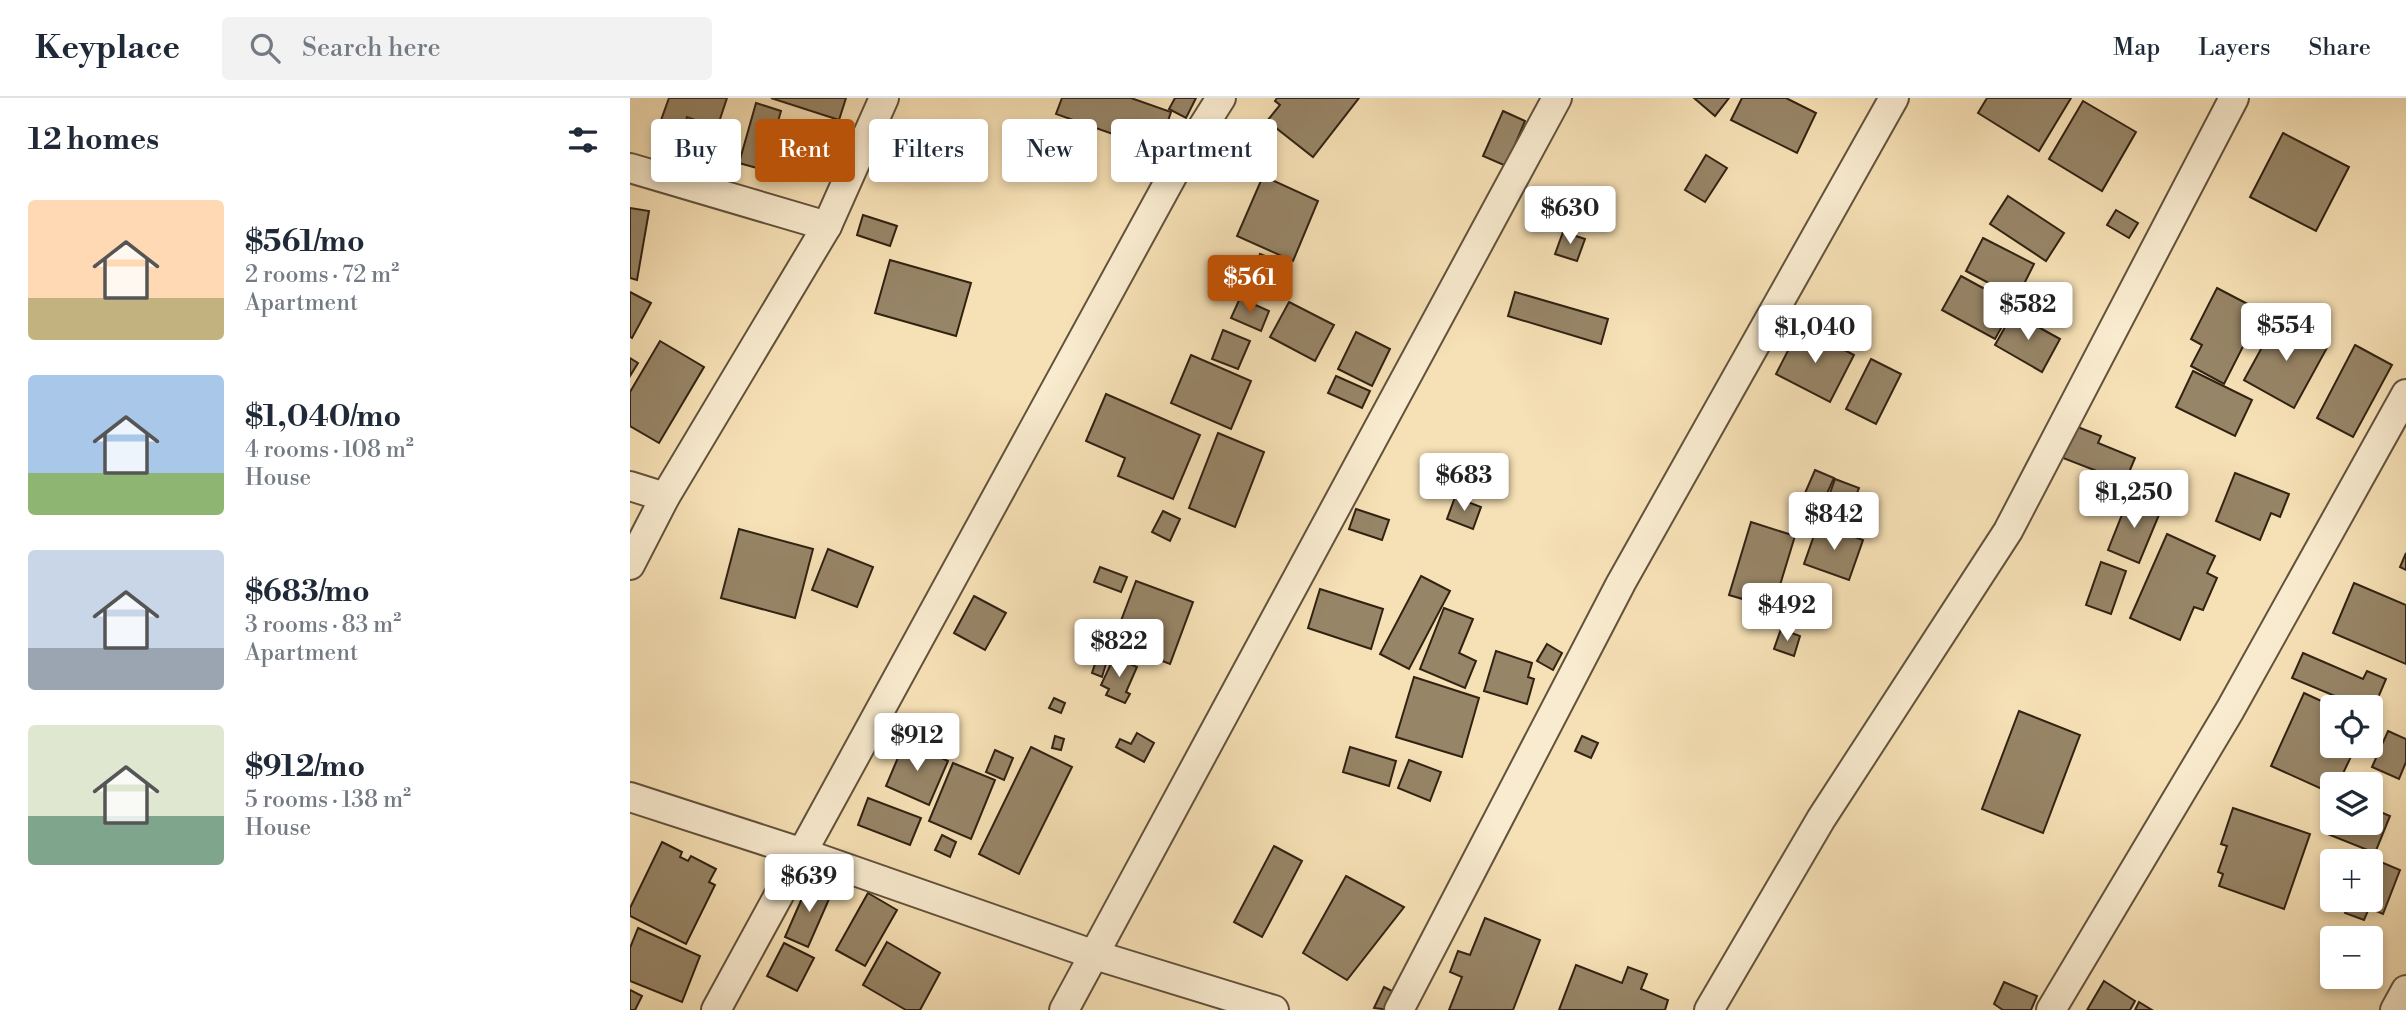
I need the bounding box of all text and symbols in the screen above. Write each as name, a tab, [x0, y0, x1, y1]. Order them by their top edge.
search box	[222, 17, 712, 80]
text: Keyplace	[35, 28, 180, 69]
icon: search	[246, 29, 284, 67]
text: Search here	[302, 32, 441, 64]
text: Map	[2113, 33, 2160, 63]
text: Layers	[2198, 33, 2270, 63]
text: Share	[2308, 33, 2371, 63]
chip: Buy	[651, 119, 741, 182]
chip: Rent	[755, 119, 855, 182]
chip: Filters	[869, 119, 988, 182]
chip: New	[1002, 119, 1097, 182]
chip: Apartment	[1111, 119, 1277, 182]
text: 12 homes	[28, 121, 159, 159]
icon: filters	[564, 121, 602, 159]
pin: $630	[1529, 186, 1611, 246]
text: $630	[1541, 195, 1599, 223]
text: $561/mo	[245, 223, 365, 261]
icon: home	[84, 228, 168, 312]
pin: $561	[1209, 256, 1291, 315]
text: 2 rooms · 72 m²	[245, 261, 399, 289]
text: $561	[1224, 264, 1276, 292]
pin: $582	[1987, 282, 2069, 342]
text: Apartment	[245, 289, 358, 317]
text: $582	[2000, 291, 2056, 319]
pin: $554	[2245, 303, 2327, 363]
pin: $1,040	[1758, 306, 1872, 365]
text: $554	[2257, 312, 2315, 340]
text: $1,040	[1775, 314, 1855, 342]
text: $1,040/mo	[245, 398, 401, 436]
icon: home	[84, 403, 168, 487]
text: 4 rooms · 108 m²	[245, 436, 414, 464]
pin: $683	[1423, 454, 1505, 513]
text: $683	[1436, 462, 1492, 490]
text: House	[245, 464, 311, 492]
pin: $1,250	[2077, 470, 2191, 530]
text: $1,250	[2095, 479, 2173, 507]
pin: $842	[1793, 492, 1875, 552]
text: $842	[1805, 501, 1863, 529]
text: $683/mo	[245, 573, 370, 611]
icon: home	[84, 578, 168, 662]
pin: $492	[1746, 584, 1828, 643]
text: $492	[1758, 592, 1816, 620]
text: 3 rooms · 83 m²	[245, 611, 401, 639]
pin: $822	[1078, 620, 1160, 679]
text: $822	[1090, 628, 1148, 656]
text: Apartment	[245, 639, 358, 667]
map controls	[2320, 695, 2383, 989]
button: locate	[2320, 695, 2383, 758]
pin: $912	[876, 714, 958, 773]
text: $912	[890, 722, 944, 750]
text: $912/mo	[245, 748, 365, 786]
icon: home	[84, 753, 168, 837]
button: layers	[2320, 772, 2383, 835]
text: 5 rooms · 138 m²	[245, 786, 411, 814]
text: House	[245, 814, 311, 842]
button: +	[2320, 849, 2383, 912]
pin: $639	[768, 854, 850, 914]
text: $639	[781, 863, 837, 891]
button: −	[2320, 926, 2383, 989]

